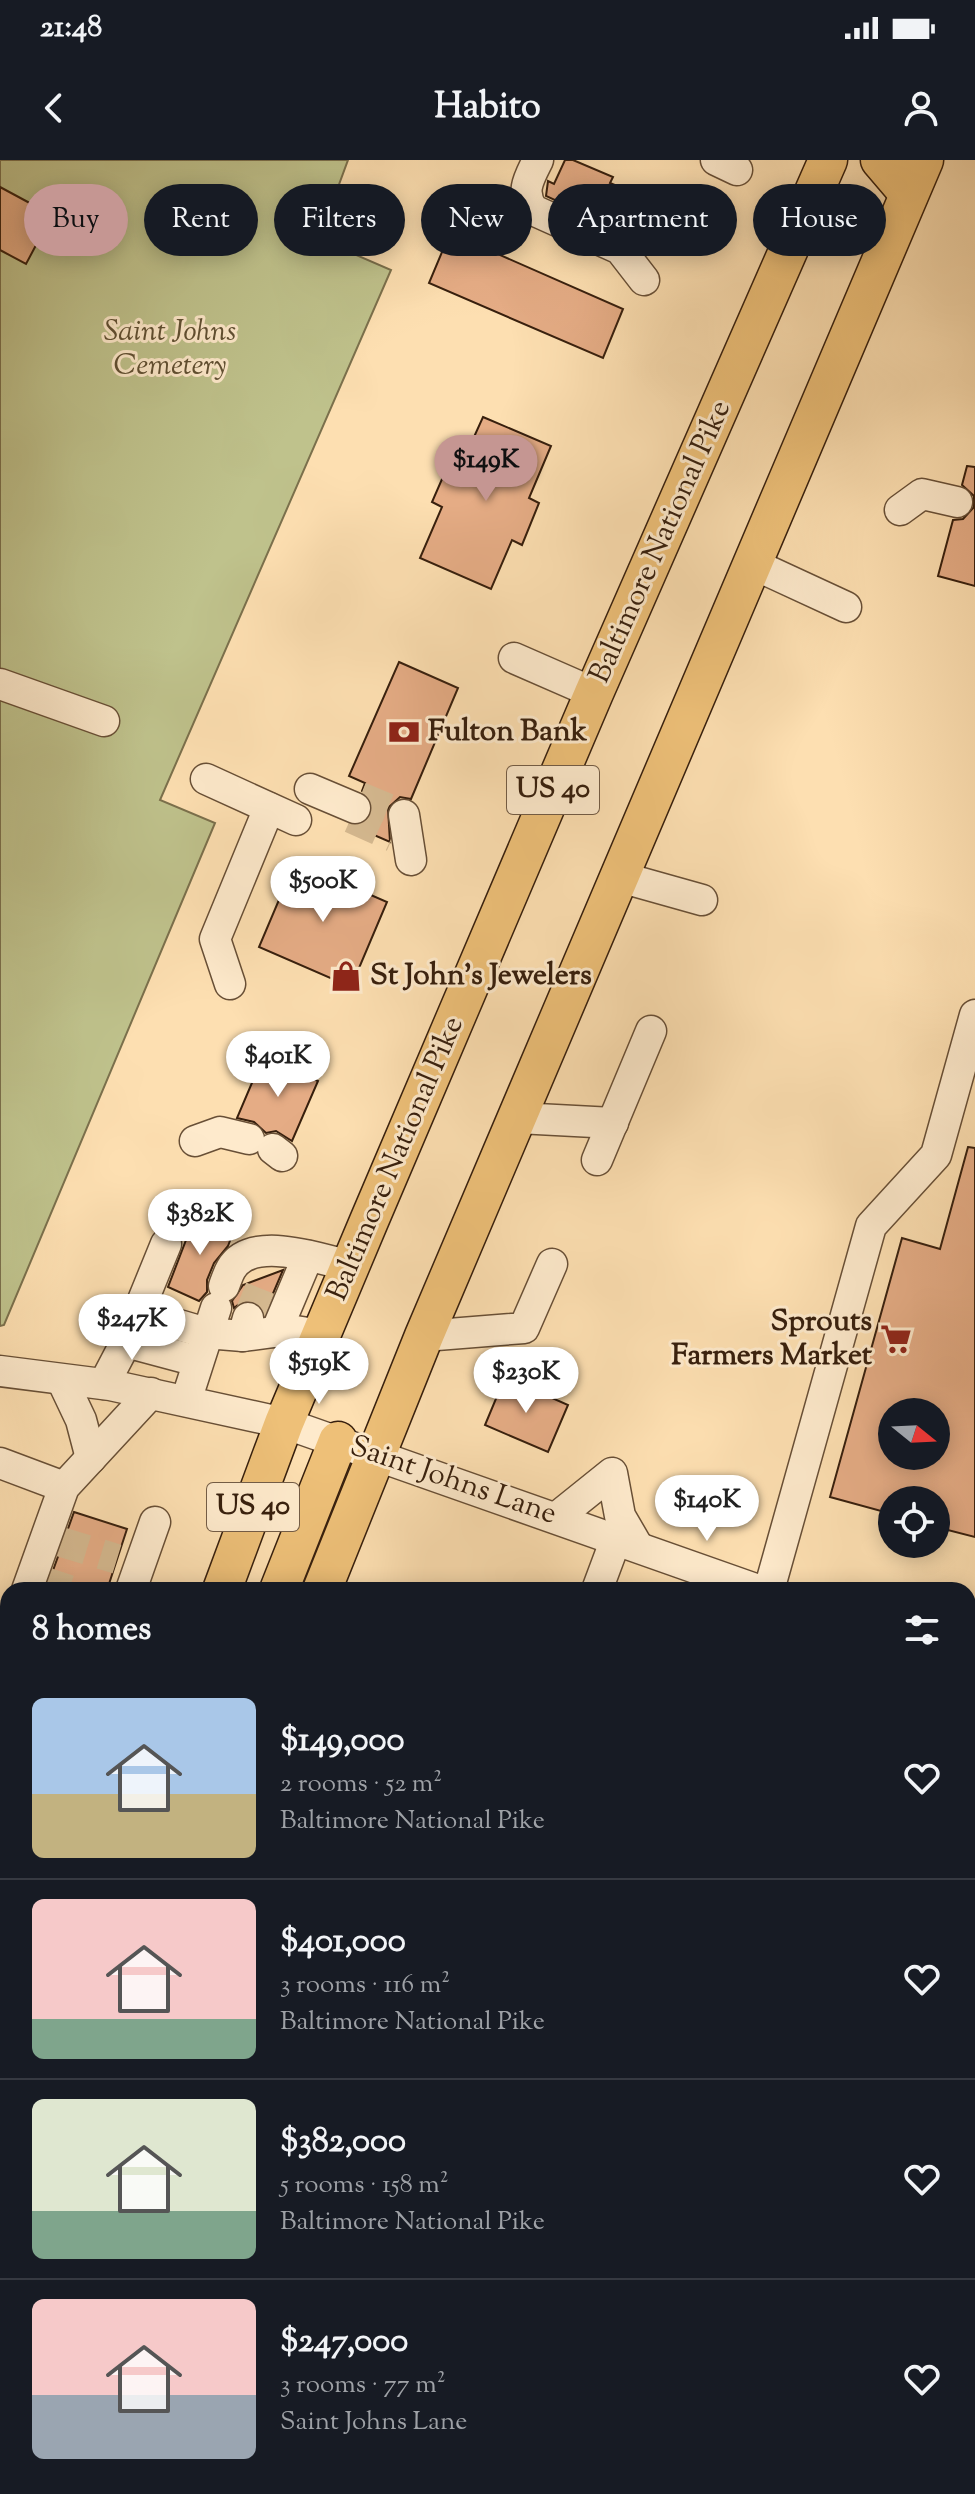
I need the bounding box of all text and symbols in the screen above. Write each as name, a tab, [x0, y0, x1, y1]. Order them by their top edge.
text: 21:48	[40, 7, 102, 50]
text: Habito	[434, 82, 541, 134]
icon: back	[32, 86, 76, 130]
icon: person	[899, 86, 943, 130]
chip: Buy	[24, 184, 128, 256]
chip: Rent	[144, 184, 258, 256]
chip: Filters	[274, 184, 405, 256]
chip: New	[421, 184, 532, 256]
chip: Apartment	[548, 184, 737, 256]
chip: House	[753, 184, 886, 256]
park label: Saint Johns Cemetery	[104, 311, 236, 388]
street label: Baltimore National Pike	[579, 394, 743, 690]
pin: $149K	[430, 435, 542, 503]
text: $149K	[452, 442, 520, 479]
place label: Fulton Bank	[428, 711, 588, 754]
bank icon: Fulton Bank	[387, 715, 421, 749]
road number: US 40	[507, 766, 599, 814]
pin: $500K	[267, 856, 379, 924]
text: $500K	[288, 863, 358, 900]
place label: St John's Jewelers	[370, 955, 592, 998]
shop icon: St John's Jewelers	[329, 959, 363, 993]
street label: Baltimore National Pike	[317, 1010, 475, 1308]
pin: $401K	[222, 1031, 334, 1099]
text: $401K	[244, 1038, 312, 1075]
pin: $382K	[144, 1189, 256, 1257]
text: $382K	[166, 1196, 234, 1233]
pin: $247K	[76, 1294, 188, 1362]
text: $247K	[97, 1301, 167, 1338]
place label: Sprouts Farmers Market	[671, 1301, 873, 1378]
supermarket icon: Sprouts Farmers Market	[879, 1322, 913, 1356]
pin: $519K	[263, 1338, 375, 1406]
text: $519K	[288, 1345, 350, 1382]
pin: $230K	[470, 1347, 582, 1415]
text: $230K	[492, 1354, 560, 1391]
north arrow	[878, 1398, 950, 1470]
map controls	[878, 1398, 950, 1558]
street label: Saint Johns Lane	[344, 1425, 562, 1537]
pin: $140K	[651, 1475, 763, 1543]
text: $140K	[673, 1482, 741, 1519]
road number: US 40	[207, 1483, 299, 1531]
button: locate	[878, 1486, 950, 1558]
text: 8 homes	[32, 1606, 151, 1655]
icon: filters	[900, 1608, 944, 1652]
text: $149,000	[280, 1717, 405, 1766]
icon: home	[96, 1730, 192, 1826]
icon: heart	[900, 1756, 944, 1800]
text: 2 rooms · 52 m²	[280, 1766, 442, 1803]
text: Baltimore National Pike	[280, 1803, 545, 1840]
text: $401,000	[280, 1918, 406, 1967]
icon: home	[96, 1931, 192, 2027]
icon: heart	[900, 1957, 944, 2001]
text: 3 rooms · 116 m²	[280, 1967, 450, 2004]
text: Baltimore National Pike	[280, 2004, 545, 2041]
text: $382,000	[280, 2118, 406, 2167]
icon: home	[96, 2131, 192, 2227]
icon: heart	[900, 2157, 944, 2201]
text: 5 rooms · 158 m²	[280, 2167, 449, 2204]
text: Baltimore National Pike	[280, 2204, 545, 2241]
text: $247,000	[280, 2318, 408, 2367]
icon: home	[96, 2331, 192, 2427]
icon: heart	[900, 2357, 944, 2401]
text: 3 rooms · 77 m²	[280, 2367, 445, 2404]
text: Saint Johns Lane	[280, 2404, 467, 2441]

